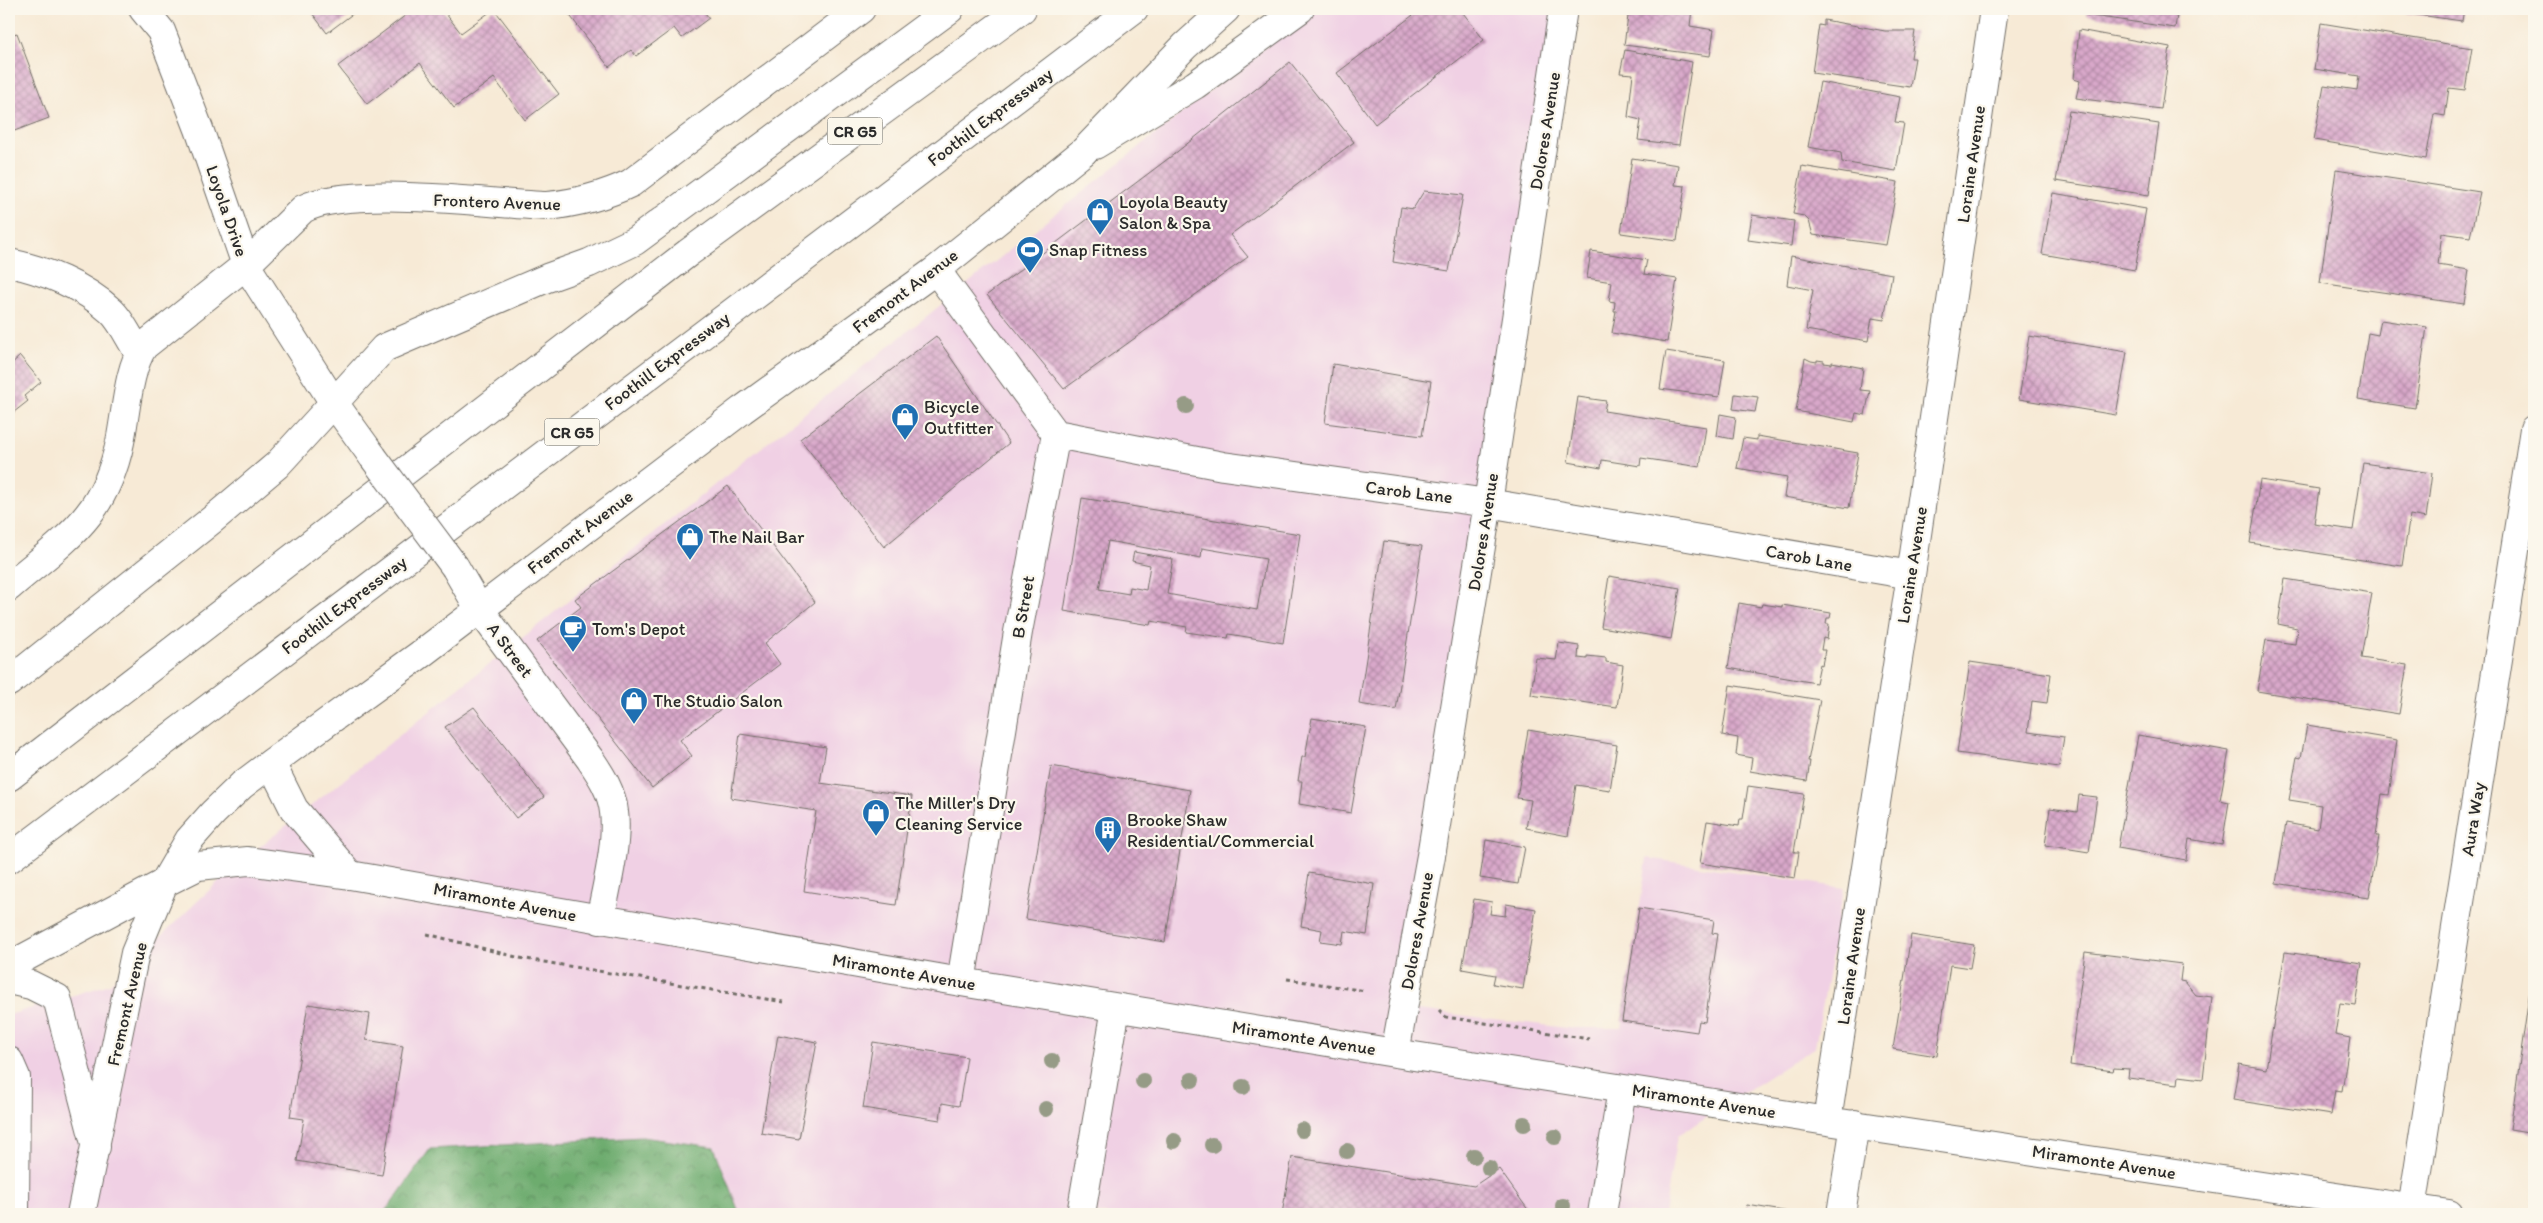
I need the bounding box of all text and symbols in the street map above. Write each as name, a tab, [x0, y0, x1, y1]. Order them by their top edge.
street label: Foothill Expressway	[923, 62, 1057, 171]
street label: Dolores Avenue	[1525, 70, 1565, 192]
street label: Loraine Avenue	[1952, 104, 1990, 224]
road number: CR G5	[828, 118, 882, 144]
street label: Loyola Drive	[201, 163, 253, 259]
street label: Frontero Avenue	[433, 189, 561, 215]
place label: Loyola Beauty Salon & Spa	[1119, 191, 1228, 234]
shop icon: Loyola Beauty Salon & Spa	[1085, 197, 1115, 236]
sports icon: Snap Fitness	[1015, 235, 1045, 274]
place label: Snap Fitness	[1049, 239, 1147, 261]
street label: Fremont Avenue	[848, 244, 962, 338]
street label: Foothill Expressway	[600, 306, 734, 415]
place label: Bicycle Outfitter	[924, 396, 994, 439]
shop icon: Bicycle Outfitter	[890, 402, 920, 441]
road number: CR G5	[544, 418, 600, 446]
street label: Dolores Avenue	[1463, 471, 1503, 593]
street label: Carob Lane	[1364, 476, 1454, 508]
street label: Fremont Avenue	[523, 485, 637, 579]
street label: Loraine Avenue	[1892, 505, 1932, 625]
shop icon: The Nail Bar	[675, 522, 705, 561]
place label: The Nail Bar	[709, 526, 805, 548]
street label: Carob Lane	[1764, 540, 1854, 576]
street label: Foothill Expressway	[277, 550, 411, 659]
street label: B Street	[1007, 574, 1039, 640]
cafe icon: Tom's Depot	[558, 614, 588, 653]
street label: A Street	[482, 618, 538, 682]
place label: Tom's Depot	[592, 618, 686, 640]
shop icon: The Studio Salon	[619, 686, 649, 725]
place label: The Studio Salon	[653, 690, 783, 712]
street label: Aura Way	[2456, 780, 2490, 858]
place label: The Miller's Dry Cleaning Service	[895, 792, 1022, 835]
shop icon: The Miller's Dry Cleaning Service	[861, 798, 891, 837]
place label: Brooke Shaw Residential/Commercial	[1127, 809, 1314, 852]
building icon: Brooke Shaw Residential/Commercial	[1093, 815, 1123, 854]
street label: Dolores Avenue	[1396, 870, 1438, 992]
street label: Miramonte Avenue	[432, 877, 578, 927]
street label: Loraine Avenue	[1832, 906, 1870, 1026]
street label: Fremont Avenue	[102, 940, 152, 1068]
street label: Miramonte Avenue	[831, 949, 977, 995]
street label: Miramonte Avenue	[1231, 1016, 1377, 1060]
street label: Miramonte Avenue	[1631, 1079, 1777, 1123]
street label: Miramonte Avenue	[2031, 1140, 2177, 1184]

